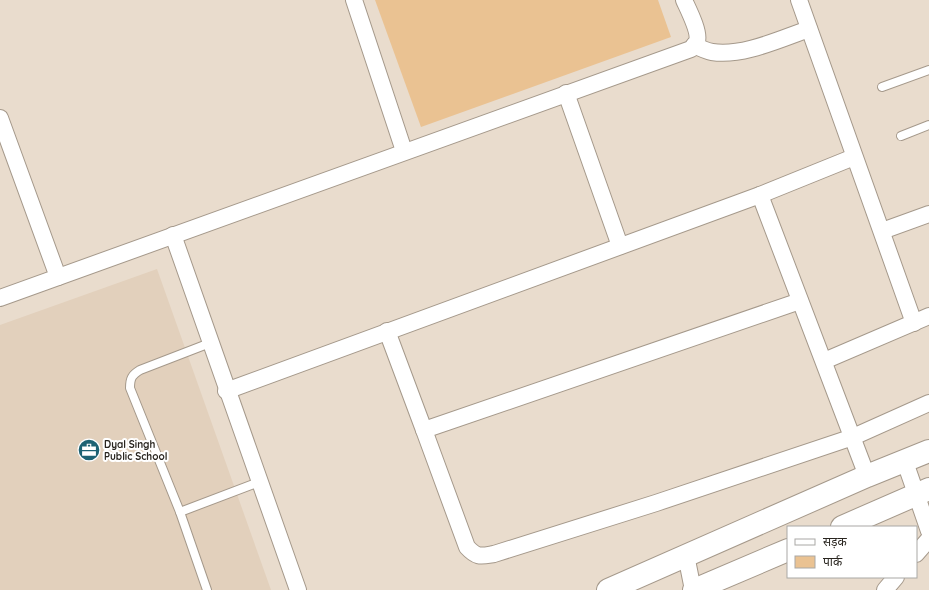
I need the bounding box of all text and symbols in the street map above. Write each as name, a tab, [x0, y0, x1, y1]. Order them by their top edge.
office icon: Dyal Singh Public School	[76, 437, 102, 463]
place label: Dyal Singh Public School	[104, 438, 167, 463]
legend	[787, 526, 917, 578]
text: सड़क	[823, 534, 848, 549]
text: पार्क	[823, 554, 843, 569]

